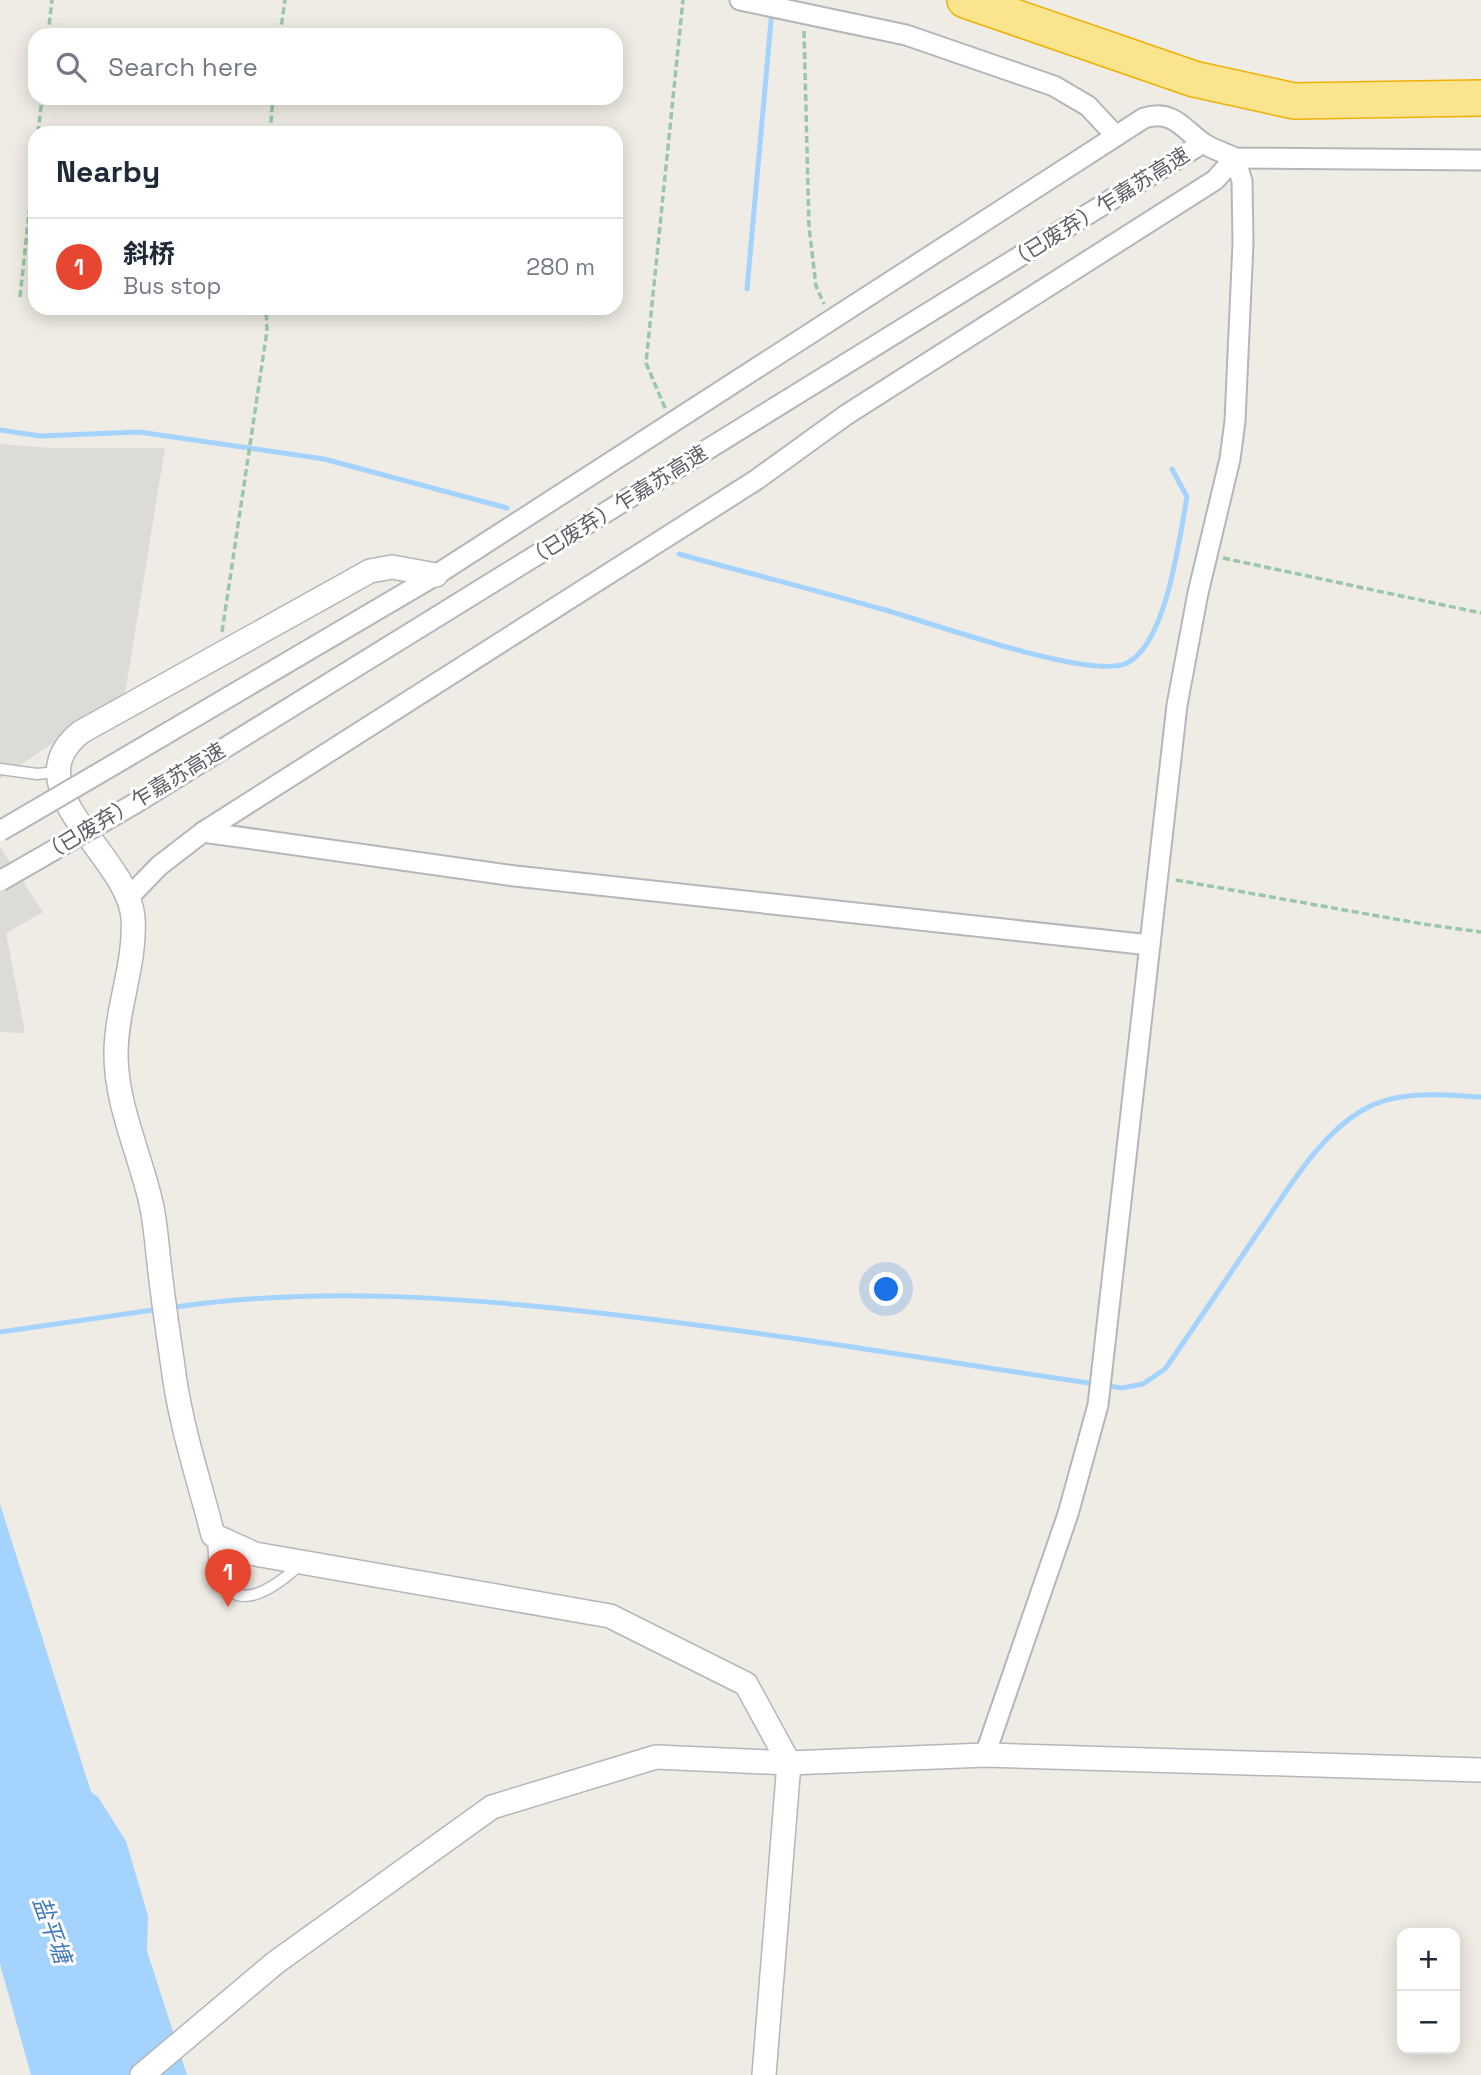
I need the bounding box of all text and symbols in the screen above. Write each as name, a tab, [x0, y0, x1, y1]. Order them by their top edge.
search box	[28, 28, 623, 105]
icon: search	[52, 48, 90, 86]
text: Search here	[108, 50, 258, 84]
street label: （已废弃）乍嘉苏高速	[1002, 141, 1194, 275]
text: Nearby	[56, 152, 160, 191]
text: 斜桥	[123, 237, 175, 271]
text: 1	[74, 252, 84, 282]
text: 280 m	[526, 252, 595, 282]
text: Bus stop	[123, 271, 221, 301]
street label: （已废弃）乍嘉苏高速	[520, 439, 712, 573]
street label: （已废弃）乍嘉苏高速	[36, 736, 230, 868]
your location	[869, 1272, 903, 1306]
pin: 1	[205, 1549, 251, 1607]
water label: 盐平塘	[26, 1892, 79, 1971]
map controls	[1397, 1928, 1460, 2054]
button: +	[1397, 1928, 1460, 1991]
button: −	[1397, 1991, 1460, 2054]

